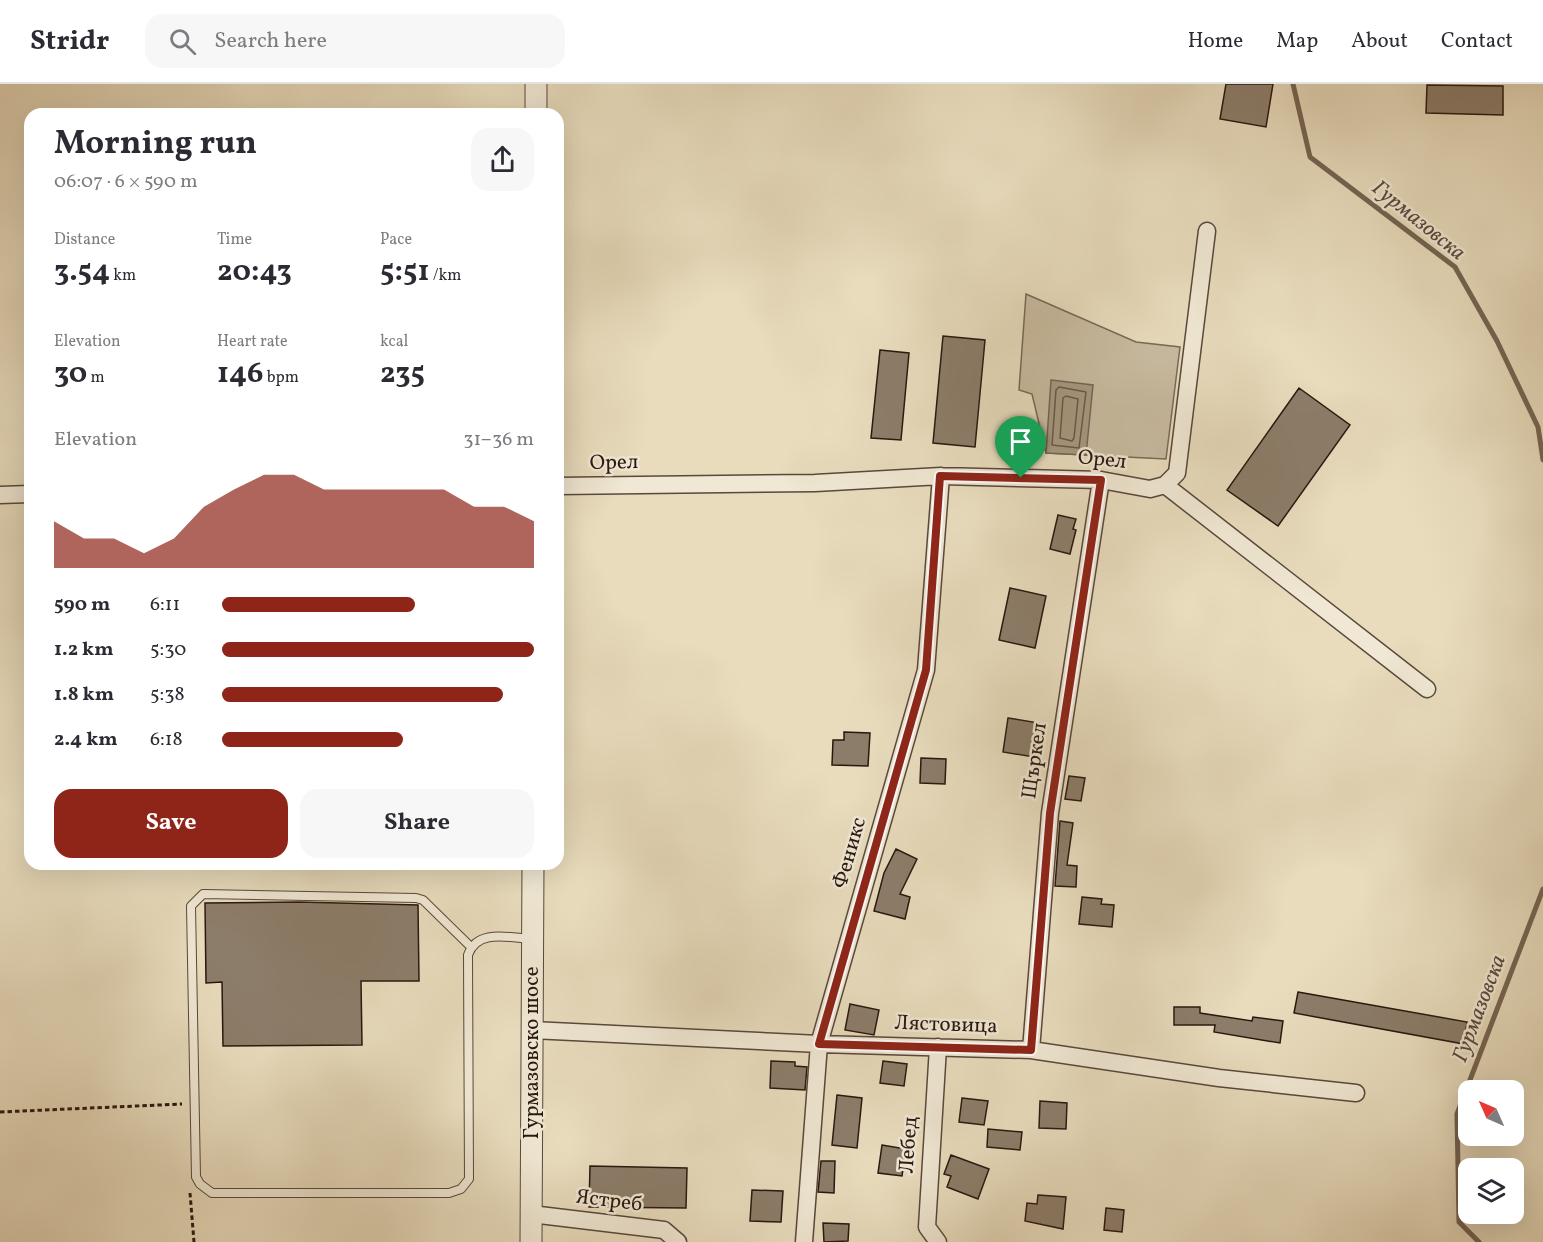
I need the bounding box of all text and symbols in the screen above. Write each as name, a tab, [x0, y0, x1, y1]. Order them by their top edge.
search box	[145, 14, 565, 68]
text: Stridr	[30, 22, 109, 61]
icon: search	[166, 25, 199, 58]
text: Search here	[214, 26, 327, 57]
text: Home	[1188, 27, 1243, 56]
text: Map	[1276, 27, 1318, 56]
text: About	[1351, 27, 1408, 56]
text: Contact	[1441, 27, 1513, 56]
text: Morning run	[54, 122, 257, 168]
button: share	[471, 128, 534, 191]
text: 06:07 · 6 × 590 m	[54, 168, 198, 196]
water label: Гурмазовска	[1364, 173, 1472, 269]
text: Distance	[54, 229, 115, 251]
text: Time	[217, 229, 252, 251]
text: Pace	[380, 229, 412, 251]
text: 3.54	[54, 251, 110, 293]
text: 20:43	[217, 251, 292, 293]
text: 5:51	[380, 251, 429, 293]
text: km	[110, 265, 136, 287]
text: /km	[429, 265, 461, 287]
text: Elevation	[54, 331, 121, 353]
text: Heart rate	[217, 331, 288, 353]
text: kcal	[380, 331, 408, 353]
text: 30	[54, 353, 87, 395]
text: 146	[217, 353, 264, 395]
text: 235	[380, 353, 425, 395]
text: m	[87, 367, 105, 389]
text: bpm	[264, 367, 299, 389]
pin	[995, 416, 1046, 478]
icon: arrive	[1004, 425, 1037, 458]
text: Elevation	[54, 426, 137, 454]
text: 31–36 m	[463, 426, 534, 454]
street label: Орел	[1076, 443, 1128, 477]
street label: Орел	[589, 448, 639, 478]
text: 590 m	[54, 591, 110, 619]
text: 6:11	[150, 591, 180, 619]
text: 1.2 km	[54, 636, 114, 664]
text: 5:30	[150, 636, 186, 664]
text: 1.8 km	[54, 681, 114, 709]
text: 5:38	[150, 681, 185, 709]
street label: Щъркел	[1015, 721, 1055, 801]
text: 2.4 km	[54, 726, 118, 754]
text: 6:18	[150, 726, 183, 754]
button: Save	[54, 789, 288, 858]
button: Share	[300, 789, 534, 858]
street label: Феникс	[826, 814, 874, 892]
water label: Гурмазовска	[1445, 951, 1515, 1067]
street label: Гурмазовско шосе	[518, 966, 547, 1140]
street label: Лястовица	[894, 1009, 998, 1041]
north arrow	[1458, 1080, 1524, 1146]
map controls	[1458, 1080, 1524, 1224]
street label: Лебед	[893, 1115, 925, 1174]
button: layers	[1458, 1158, 1524, 1224]
street label: Ястреб	[574, 1183, 644, 1219]

